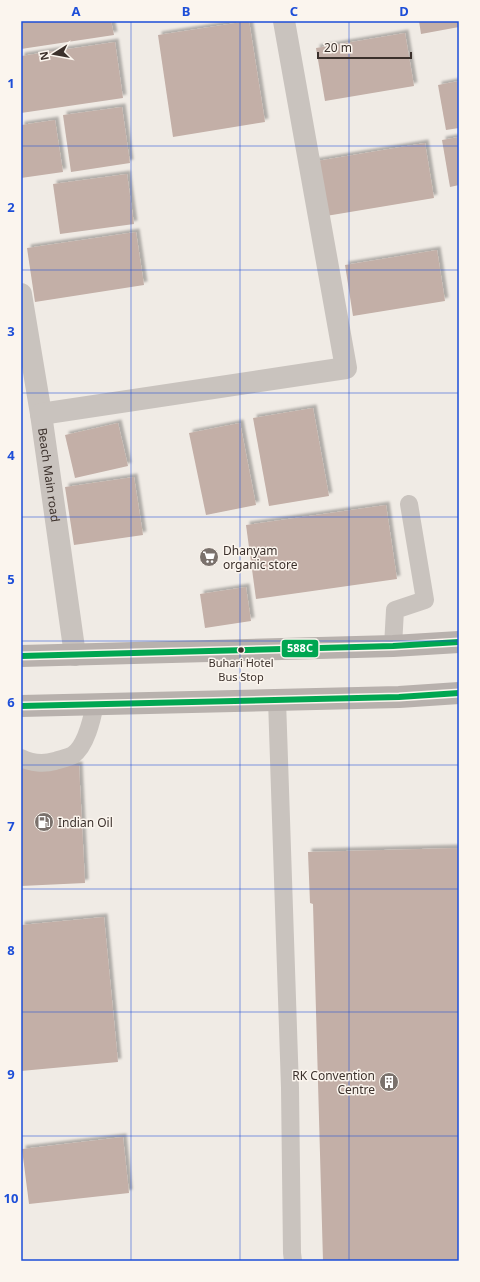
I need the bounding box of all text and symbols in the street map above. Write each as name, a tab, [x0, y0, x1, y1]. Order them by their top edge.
text: A	[72, 2, 81, 20]
text: B	[182, 2, 190, 20]
text: C	[290, 2, 298, 20]
text: D	[399, 2, 409, 20]
north arrow	[34, 34, 74, 74]
scale bar	[318, 34, 411, 60]
text: 20 m	[324, 39, 352, 56]
text: N	[35, 50, 52, 62]
text: 1	[7, 74, 15, 92]
text: 2	[7, 198, 15, 216]
text: 3	[7, 322, 15, 340]
street label: Beach Main road	[35, 427, 65, 523]
text: 4	[7, 446, 15, 464]
place label: Dhanyam organic store	[223, 542, 298, 573]
supermarket icon: Dhanyam organic store	[198, 546, 220, 568]
text: 5	[7, 570, 15, 588]
line badge: 588C	[281, 639, 319, 658]
text: 588C	[287, 640, 313, 655]
marker: Buhari Hotel Bus Stop	[236, 645, 246, 655]
place label: Buhari Hotel Bus Stop	[209, 655, 273, 684]
text: 6	[7, 693, 15, 711]
fuel station icon: Indian Oil	[33, 811, 55, 833]
place label: Indian Oil	[58, 814, 113, 831]
text: 7	[7, 817, 15, 835]
text: 8	[7, 941, 15, 959]
text: 9	[7, 1065, 15, 1083]
place label: RK Convention Centre	[292, 1067, 375, 1098]
building icon: RK Convention Centre	[378, 1071, 400, 1093]
text: 10	[4, 1189, 18, 1207]

